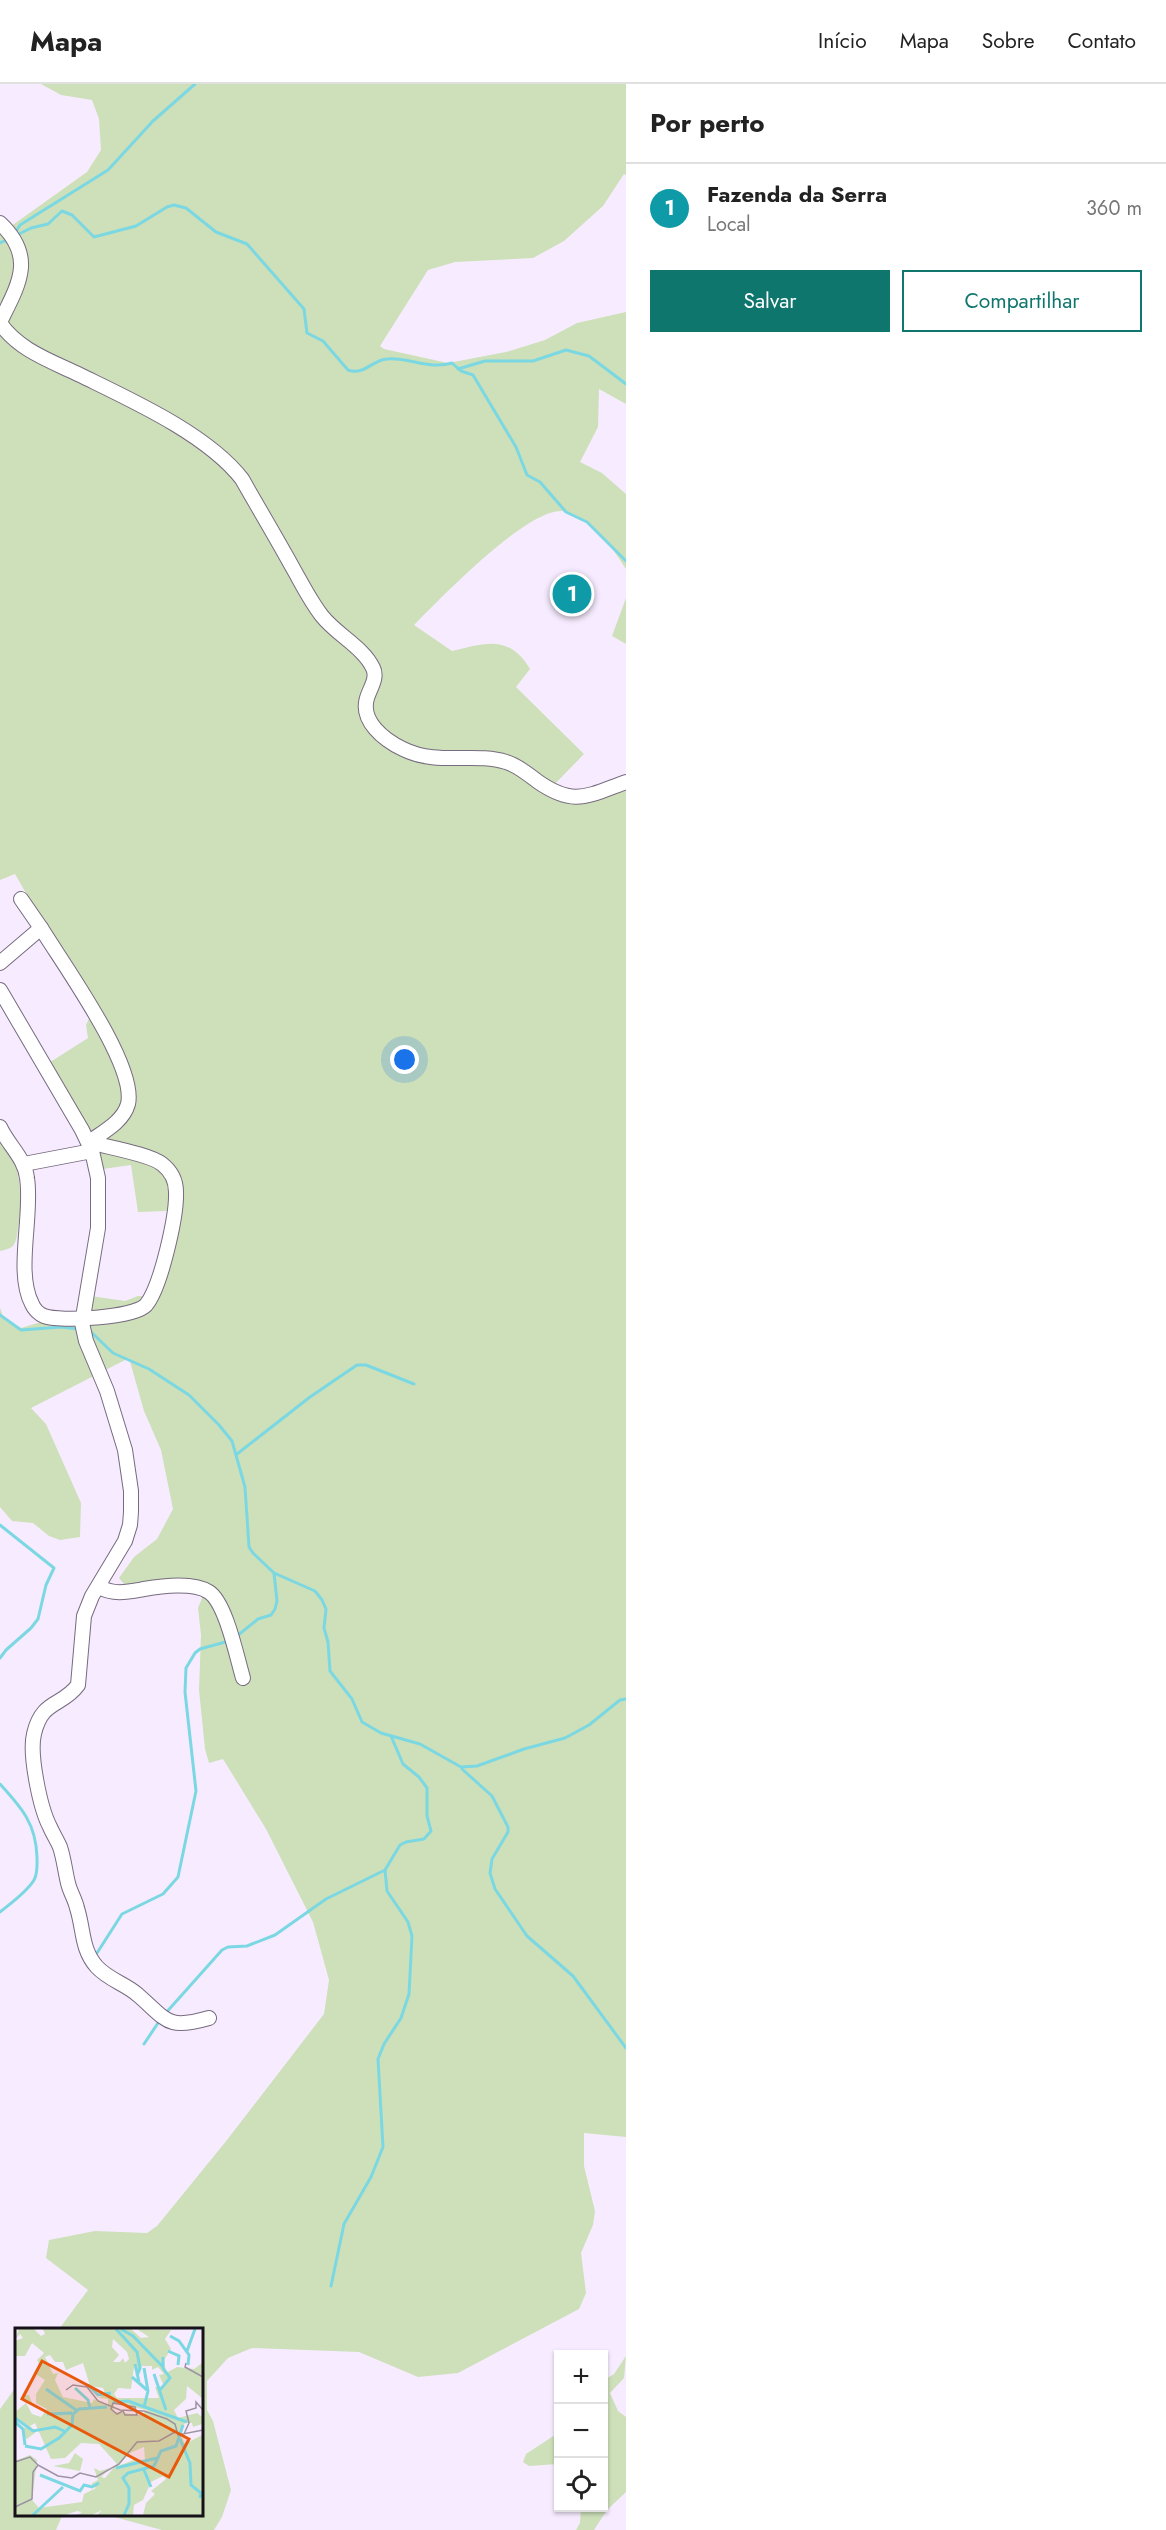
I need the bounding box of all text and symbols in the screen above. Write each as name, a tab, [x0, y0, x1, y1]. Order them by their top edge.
text: Mapa	[30, 21, 102, 62]
text: Início	[818, 26, 867, 56]
text: Mapa	[900, 26, 949, 56]
text: Sobre	[982, 26, 1034, 56]
text: Contato	[1067, 26, 1136, 56]
text: Por perto	[650, 104, 764, 142]
text: Fazenda da Serra	[707, 178, 887, 210]
text: 1	[664, 194, 675, 223]
text: 360 m	[1086, 194, 1142, 223]
text: Local	[707, 210, 751, 239]
button: Salvar	[650, 270, 890, 332]
button: Compartilhar	[902, 270, 1142, 332]
pin: 1	[552, 572, 592, 616]
your location	[390, 1045, 419, 1074]
inset map	[15, 2328, 202, 2515]
map controls	[554, 2350, 608, 2512]
button: +	[554, 2350, 608, 2404]
button: −	[554, 2404, 608, 2458]
button: locate	[554, 2458, 608, 2512]

